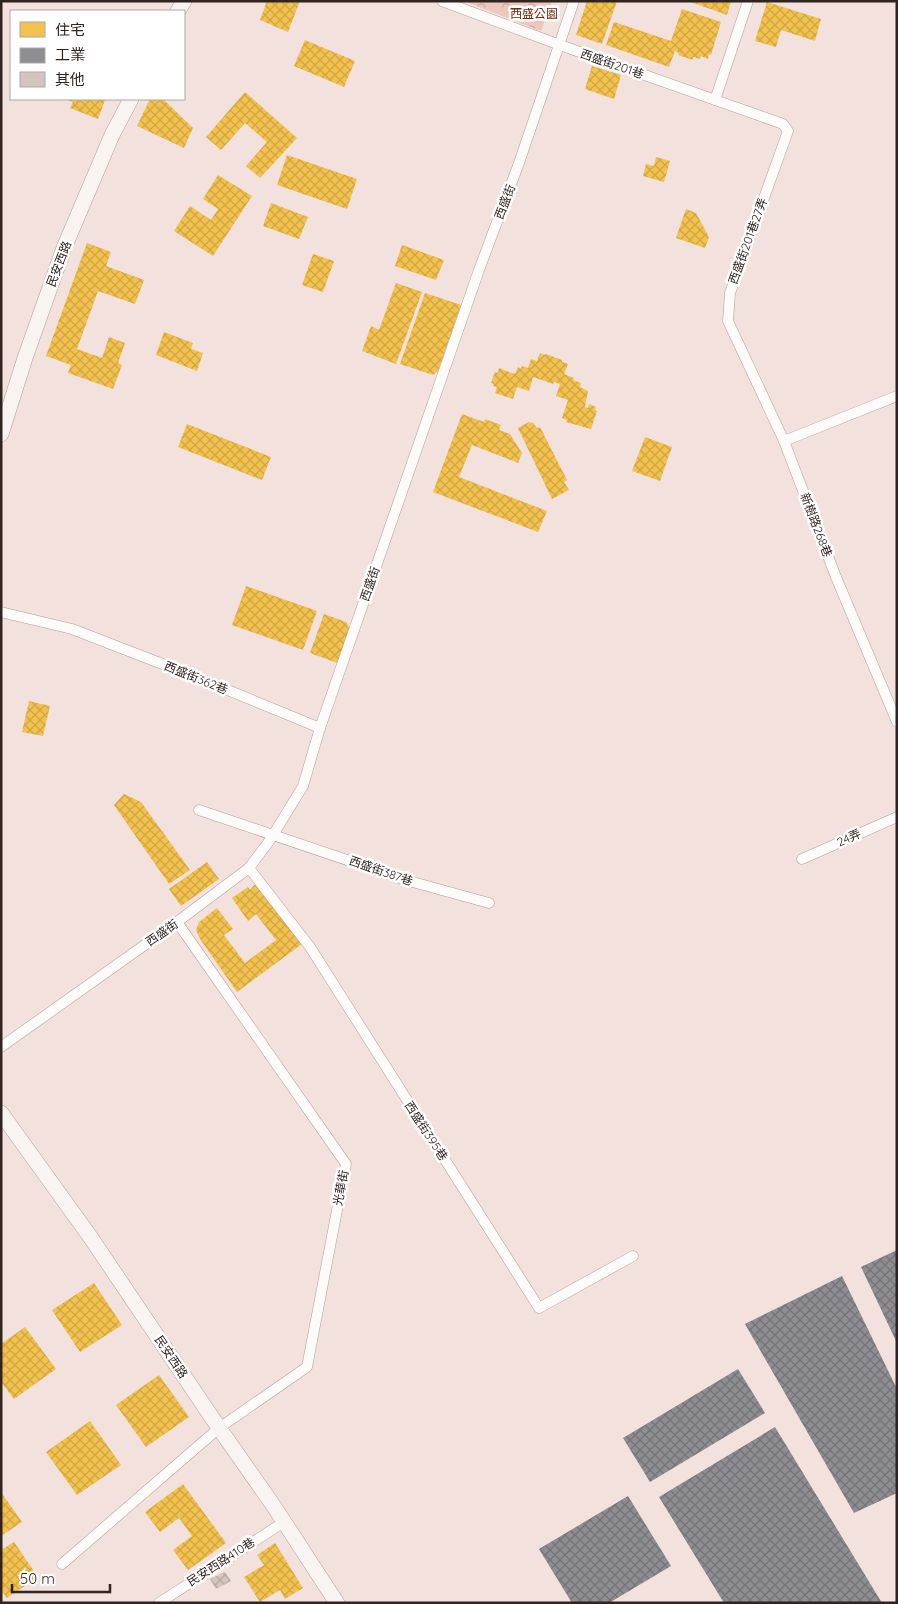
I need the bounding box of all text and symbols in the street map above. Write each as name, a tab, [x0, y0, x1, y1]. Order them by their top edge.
park label: 西盛公園	[510, 6, 558, 21]
legend	[10, 10, 185, 100]
text: 住宅	[55, 20, 85, 39]
text: 工業	[55, 45, 85, 64]
street label: 西盛街201巷	[578, 46, 646, 81]
text: 其他	[55, 70, 85, 89]
street label: 西盛街	[491, 182, 518, 221]
street label: 西盛街201巷27弄	[725, 196, 770, 286]
street label: 民安西路	[43, 239, 74, 289]
street label: 新樹路268巷	[797, 491, 836, 559]
street label: 西盛街	[357, 564, 382, 603]
street label: 西盛街362巷	[162, 658, 230, 697]
street label: 24弄	[834, 826, 863, 849]
street label: 西盛街387巷	[347, 853, 415, 888]
street label: 西盛街	[143, 916, 181, 949]
street label: 西盛街395巷	[402, 1098, 451, 1163]
street label: 光華街	[330, 1169, 351, 1207]
street label: 民安西路	[152, 1333, 191, 1381]
street label: 民安西路410巷	[184, 1534, 257, 1589]
scale bar	[12, 1562, 110, 1594]
text: 50 m	[20, 1569, 55, 1588]

